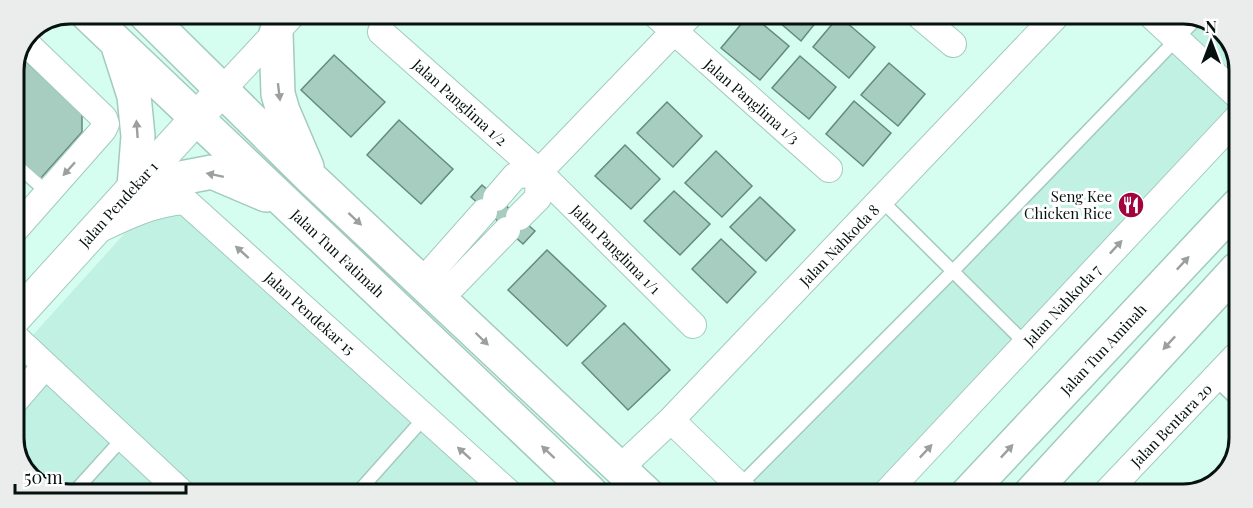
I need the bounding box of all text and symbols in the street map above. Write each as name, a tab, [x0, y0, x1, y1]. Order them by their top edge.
north arrow	[1181, 12, 1241, 72]
text: N	[1205, 16, 1217, 37]
street label: Jalan Panglima 1/3	[699, 53, 804, 148]
street label: Jalan Panglima 1/2	[408, 54, 511, 150]
one-way arrow	[274, 82, 283, 101]
one-way arrow	[132, 119, 142, 138]
street label: Jalan Pendekar 1	[73, 156, 162, 252]
one-way arrow	[63, 161, 76, 176]
one-way arrow	[206, 170, 225, 179]
place label: Seng Kee Chicken Rice	[1024, 186, 1112, 223]
restaurant icon: Seng Kee Chicken Rice	[1116, 190, 1146, 220]
street label: Jalan Panglima 1/1	[566, 199, 665, 298]
street label: Jalan Nahkoda 8	[794, 200, 883, 291]
street label: Jalan Tun Fatimah	[286, 204, 389, 302]
one-way arrow	[347, 212, 362, 225]
one-way arrow	[1109, 240, 1123, 254]
one-way arrow	[235, 246, 250, 259]
one-way arrow	[1176, 256, 1190, 270]
street label: Jalan Nahkoda 7	[1018, 260, 1105, 351]
street label: Jalan Pendekar 15	[260, 266, 359, 359]
street label: Jalan Tun Aminah	[1055, 299, 1151, 400]
one-way arrow	[475, 332, 490, 346]
one-way arrow	[1162, 335, 1176, 350]
street label: Jalan Bentara 20	[1125, 379, 1216, 472]
one-way arrow	[919, 443, 933, 458]
one-way arrow	[1000, 444, 1013, 459]
one-way arrow	[540, 445, 555, 459]
one-way arrow	[457, 447, 472, 460]
scale bar	[15, 457, 186, 495]
text: 50 m	[24, 465, 63, 489]

